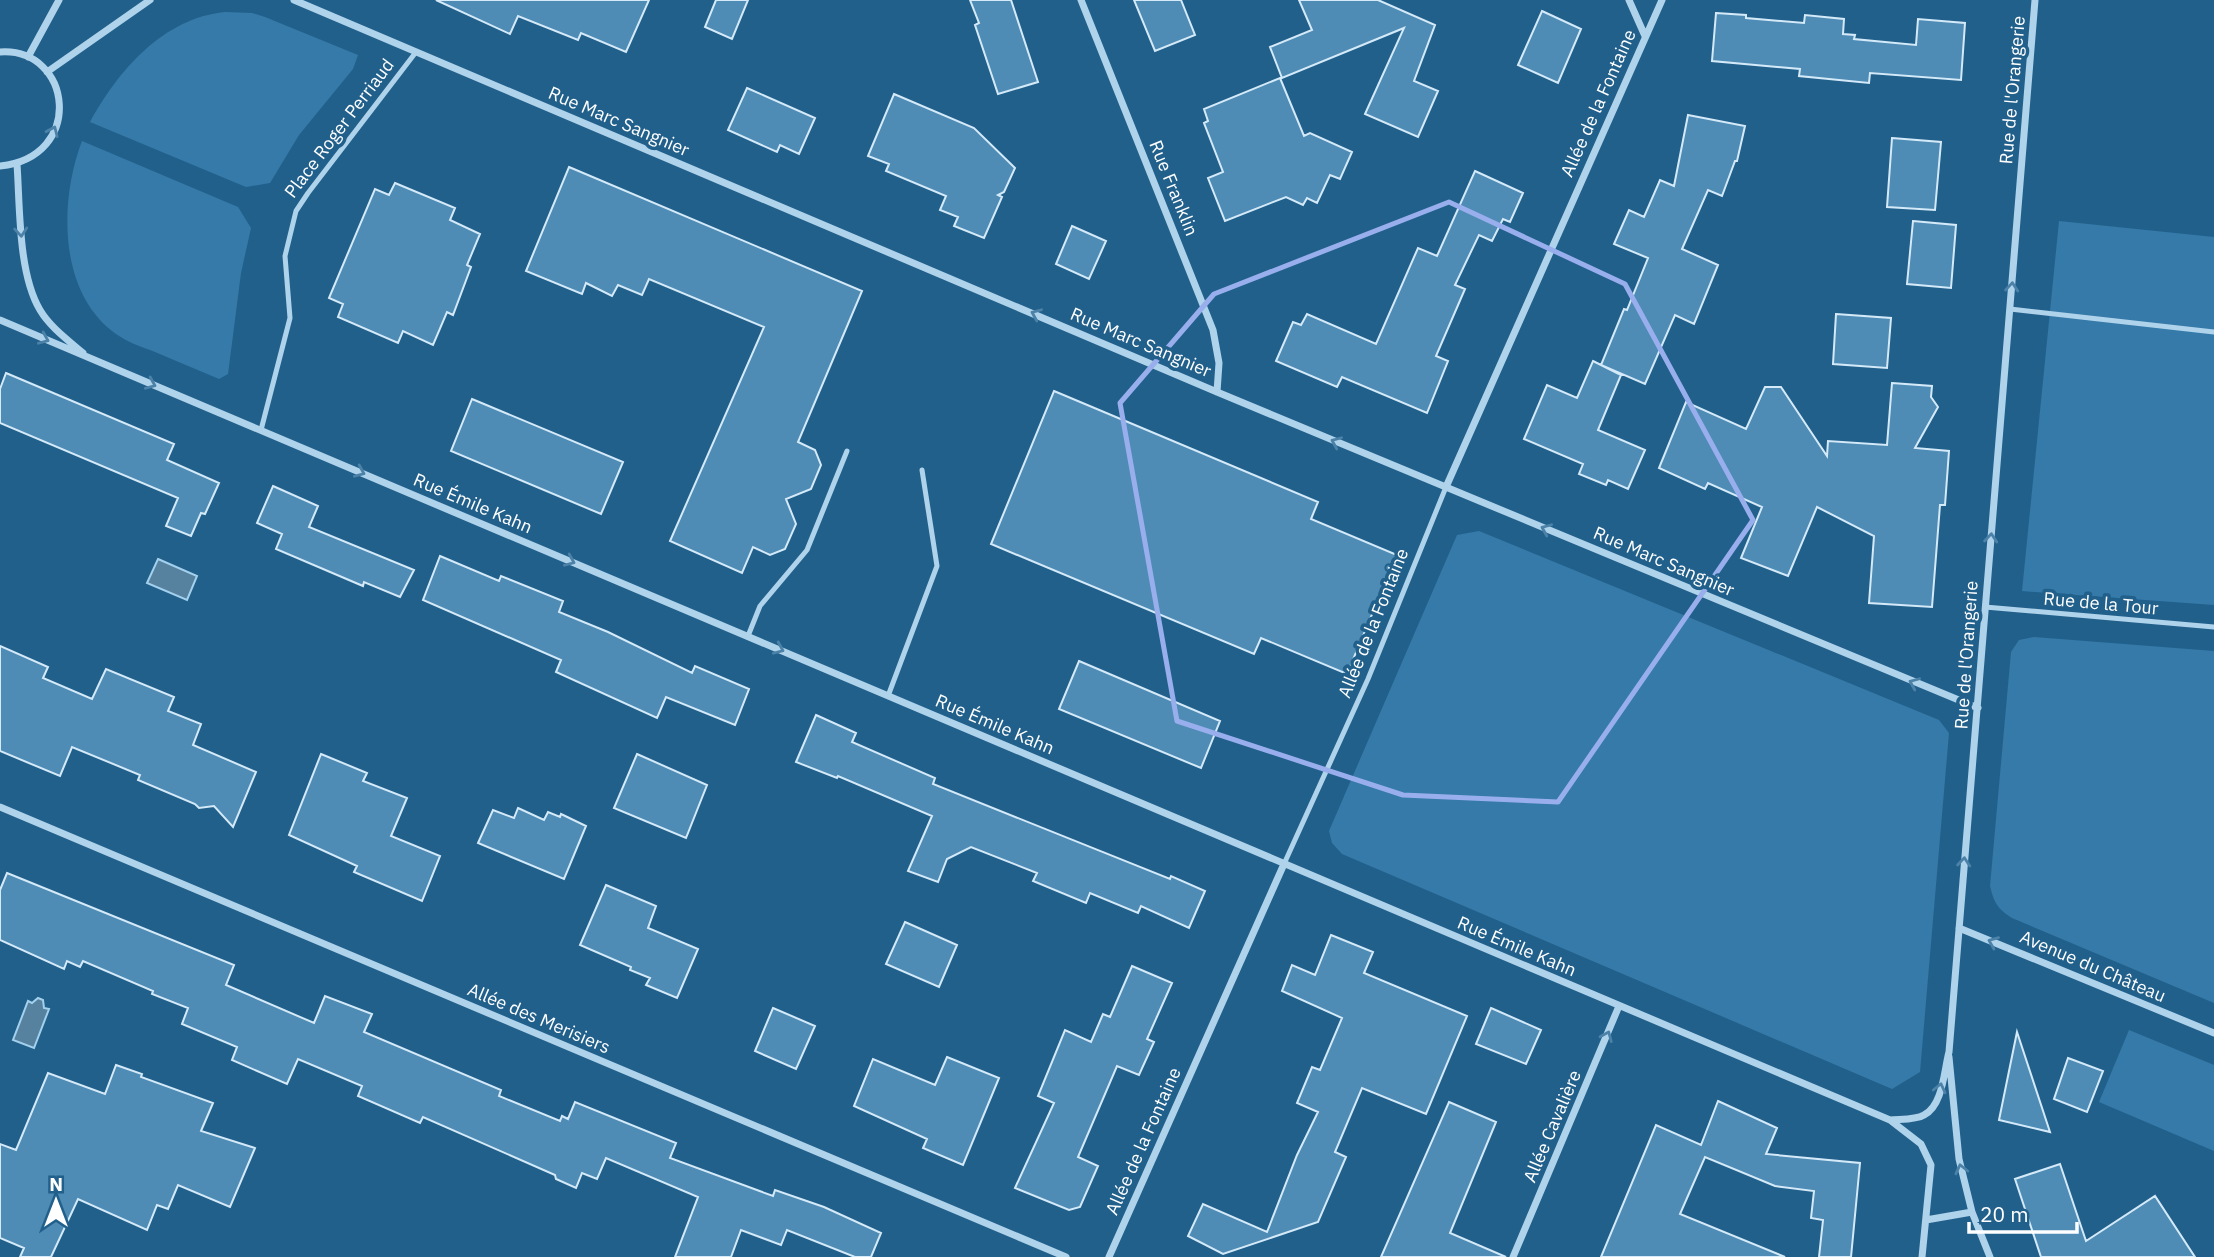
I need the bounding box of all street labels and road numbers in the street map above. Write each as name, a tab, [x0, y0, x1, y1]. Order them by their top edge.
street label: Rue de l'Orangerie	[1994, 15, 2030, 165]
street label: Allée de la Fontaine	[1555, 26, 1641, 180]
street label: Place Roger Perriaud	[279, 54, 399, 202]
street label: Rue Marc Sangnier	[545, 81, 693, 161]
street label: Rue Franklin	[1144, 137, 1204, 239]
street label: Rue Marc Sangnier	[1067, 302, 1215, 382]
street label: Rue Émile Kahn	[410, 468, 536, 538]
street label: Rue Marc Sangnier	[1590, 521, 1738, 601]
street label: Allée de la Fontaine	[1333, 545, 1413, 701]
street label: Rue de l'Orangerie	[1949, 580, 1983, 730]
street label: Rue de la Tour	[2043, 587, 2160, 620]
street label: Rue Émile Kahn	[932, 689, 1058, 759]
street label: Rue Émile Kahn	[1454, 911, 1580, 981]
street label: Avenue du Château	[2017, 925, 2169, 1007]
street label: Allée des Merisiers	[464, 978, 614, 1058]
street label: Allée de la Fontaine	[1100, 1064, 1186, 1218]
street label: Allée Cavalière	[1518, 1066, 1586, 1186]

